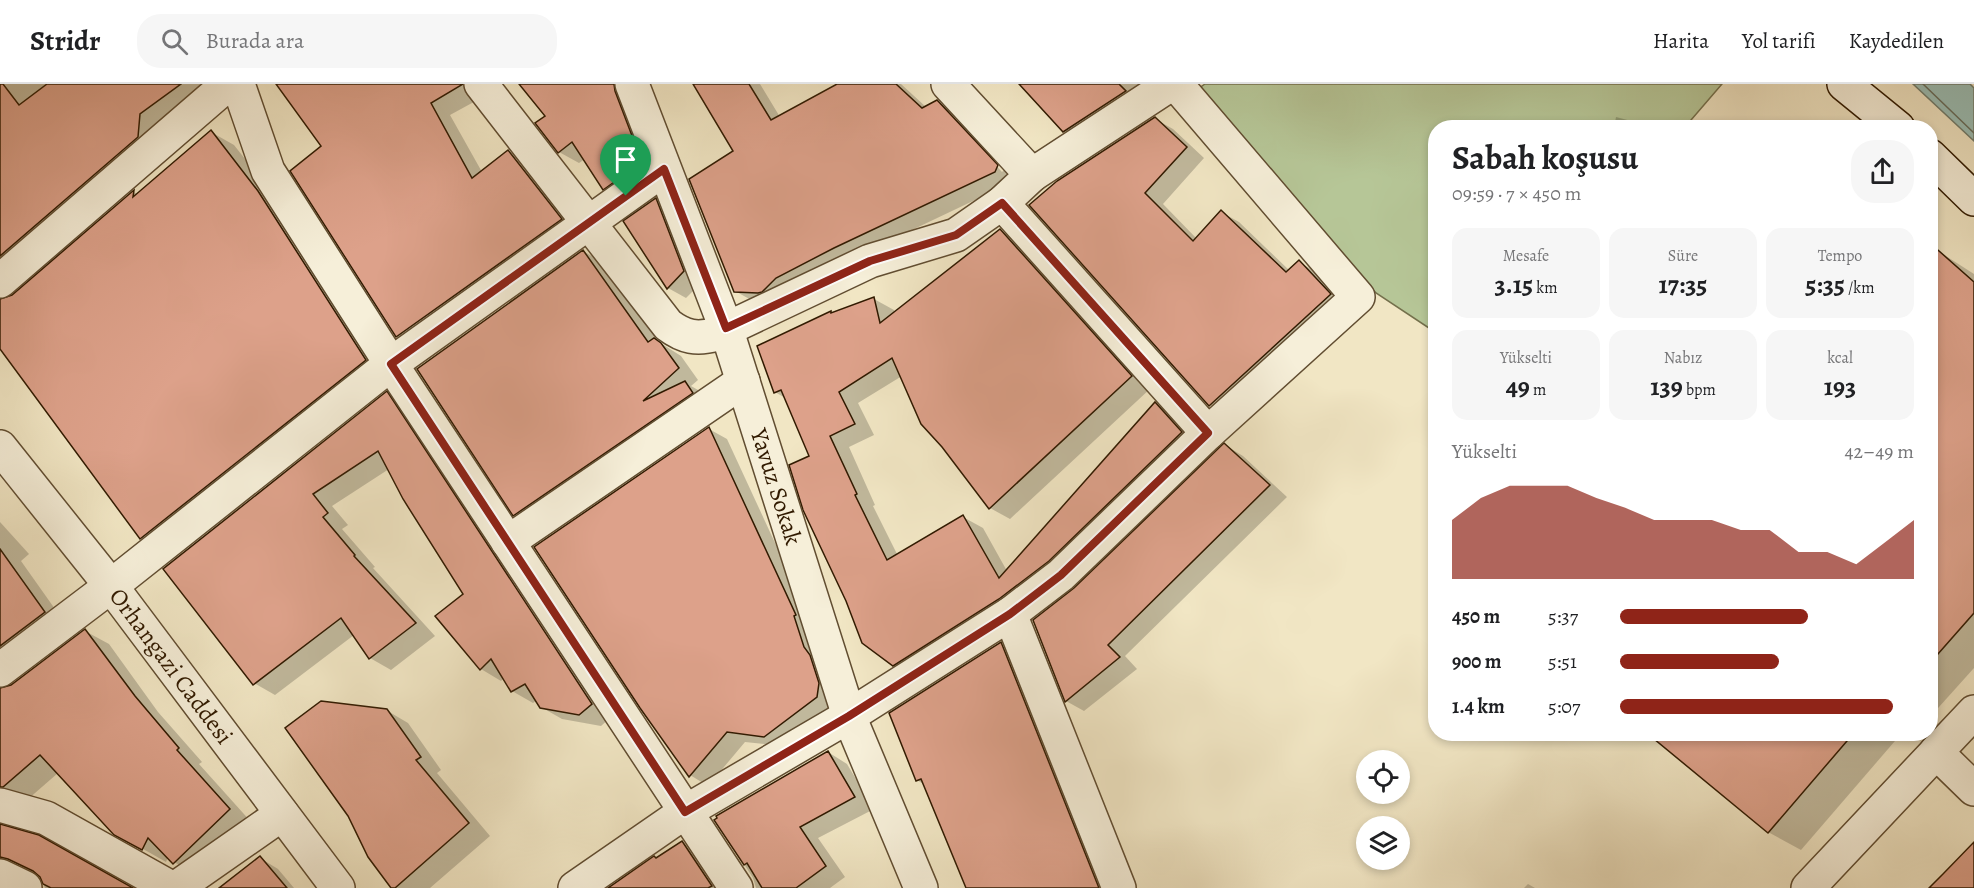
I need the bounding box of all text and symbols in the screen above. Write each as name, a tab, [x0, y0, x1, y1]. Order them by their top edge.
search box	[137, 14, 557, 68]
text: Stridr	[30, 22, 101, 60]
icon: search	[158, 25, 191, 58]
text: Burada ara	[206, 26, 304, 56]
text: Harita	[1653, 27, 1709, 55]
text: Yol tarifi	[1742, 27, 1816, 55]
text: Kaydedilen	[1849, 27, 1944, 55]
pin	[600, 134, 651, 196]
text: Sabah koşusu	[1452, 135, 1638, 180]
button: share	[1851, 140, 1914, 203]
icon: arrive	[609, 143, 642, 176]
text: 09:59 · 7 × 450 m	[1452, 180, 1581, 207]
text: Mesafe	[1503, 245, 1549, 267]
text: Süre	[1668, 245, 1698, 267]
text: Tempo	[1818, 245, 1862, 267]
text: 3.15	[1494, 267, 1533, 302]
text: 17:35	[1659, 267, 1707, 302]
text: 5:35	[1805, 267, 1845, 302]
text: km	[1533, 277, 1558, 299]
text: /km	[1845, 277, 1875, 299]
text: Yükselti	[1500, 347, 1552, 369]
text: Nabız	[1664, 347, 1702, 369]
text: kcal	[1827, 347, 1853, 369]
text: 49	[1506, 369, 1530, 404]
text: 139	[1650, 369, 1683, 404]
text: 193	[1824, 369, 1856, 404]
text: m	[1530, 379, 1546, 401]
text: bpm	[1683, 379, 1716, 401]
street label: Yavuz Sokak	[743, 424, 810, 549]
text: Yükselti	[1452, 438, 1517, 465]
text: 42–49 m	[1845, 438, 1914, 465]
street label: Orhangazi Caddesi	[102, 581, 240, 751]
text: 450 m	[1452, 603, 1500, 630]
text: 5:37	[1548, 603, 1578, 630]
text: 900 m	[1452, 648, 1502, 675]
text: 5:51	[1548, 648, 1577, 675]
text: 1.4 km	[1452, 693, 1505, 720]
text: 5:07	[1548, 693, 1580, 720]
map controls	[1356, 750, 1410, 870]
button: locate	[1356, 750, 1410, 804]
button: layers	[1356, 816, 1410, 870]

